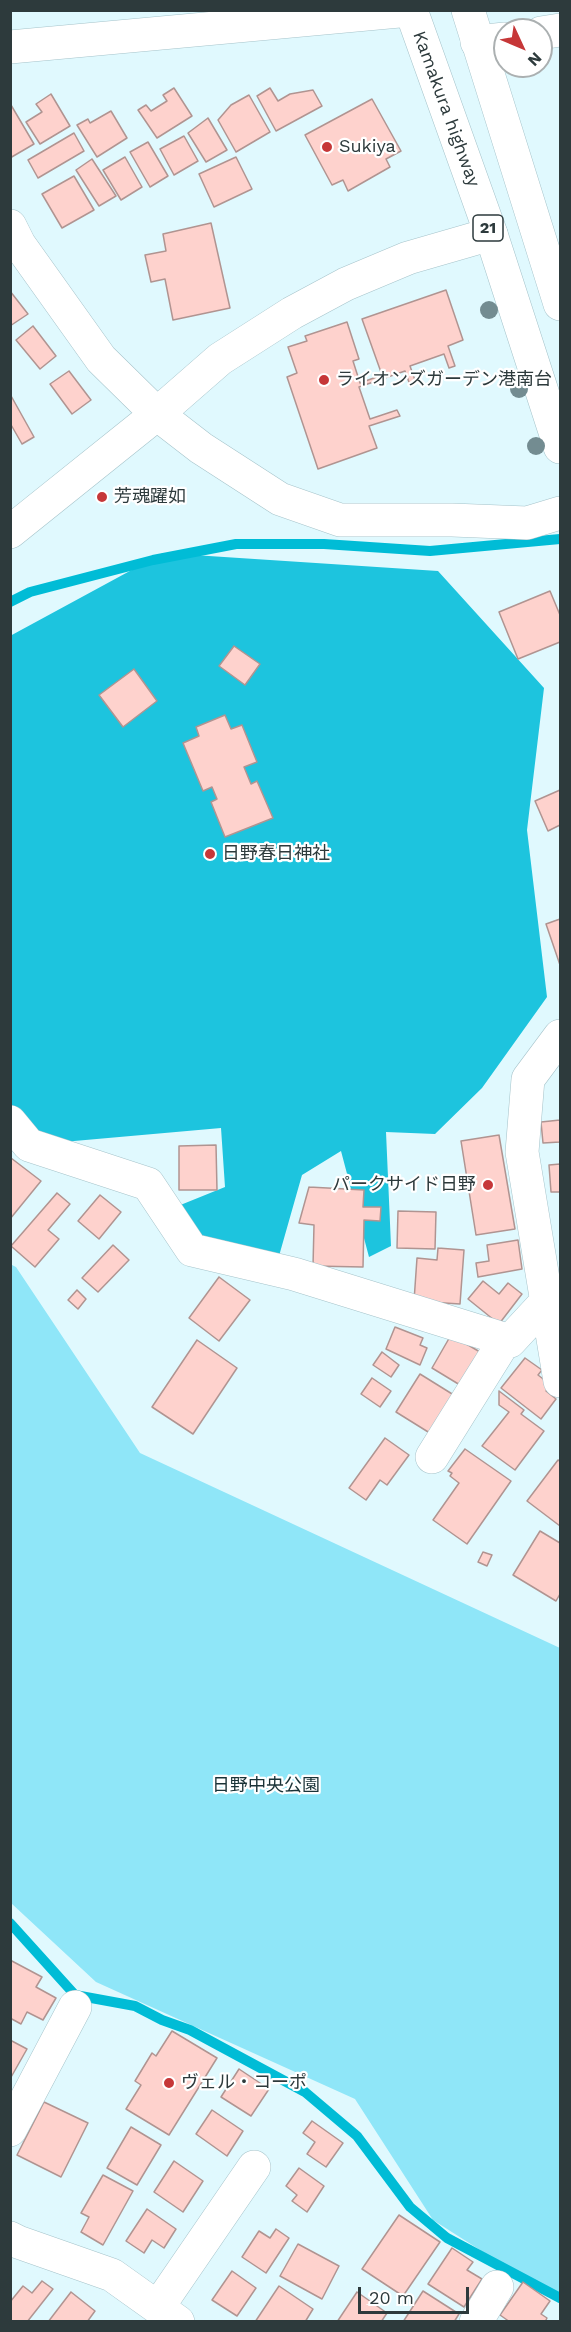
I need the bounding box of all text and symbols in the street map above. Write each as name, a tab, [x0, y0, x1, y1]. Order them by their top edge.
north arrow	[493, 18, 553, 78]
street label: Kamakura highway	[408, 28, 484, 190]
text: N	[524, 49, 546, 70]
place label: Sukiya	[339, 136, 396, 158]
marker: Sukiya	[320, 140, 334, 154]
road number: 21	[473, 215, 503, 241]
place label: ライオンズガーデン港南台	[336, 369, 552, 391]
marker: ライオンズガーデン港南台	[317, 373, 331, 387]
place label: 芳魂躍如	[114, 486, 186, 508]
marker: 芳魂躍如	[95, 490, 109, 504]
place label: 日野春日神社	[222, 843, 330, 865]
marker: 日野春日神社	[203, 847, 217, 861]
place label: パークサイド日野	[332, 1174, 476, 1196]
marker: パークサイド日野	[481, 1178, 495, 1192]
park label: 日野中央公園	[212, 1775, 320, 1797]
place label: ヴェル・コーポ	[181, 2072, 307, 2094]
marker: ヴェル・コーポ	[162, 2076, 176, 2090]
scale bar	[361, 2275, 472, 2313]
text: 20 m	[369, 2287, 414, 2308]

